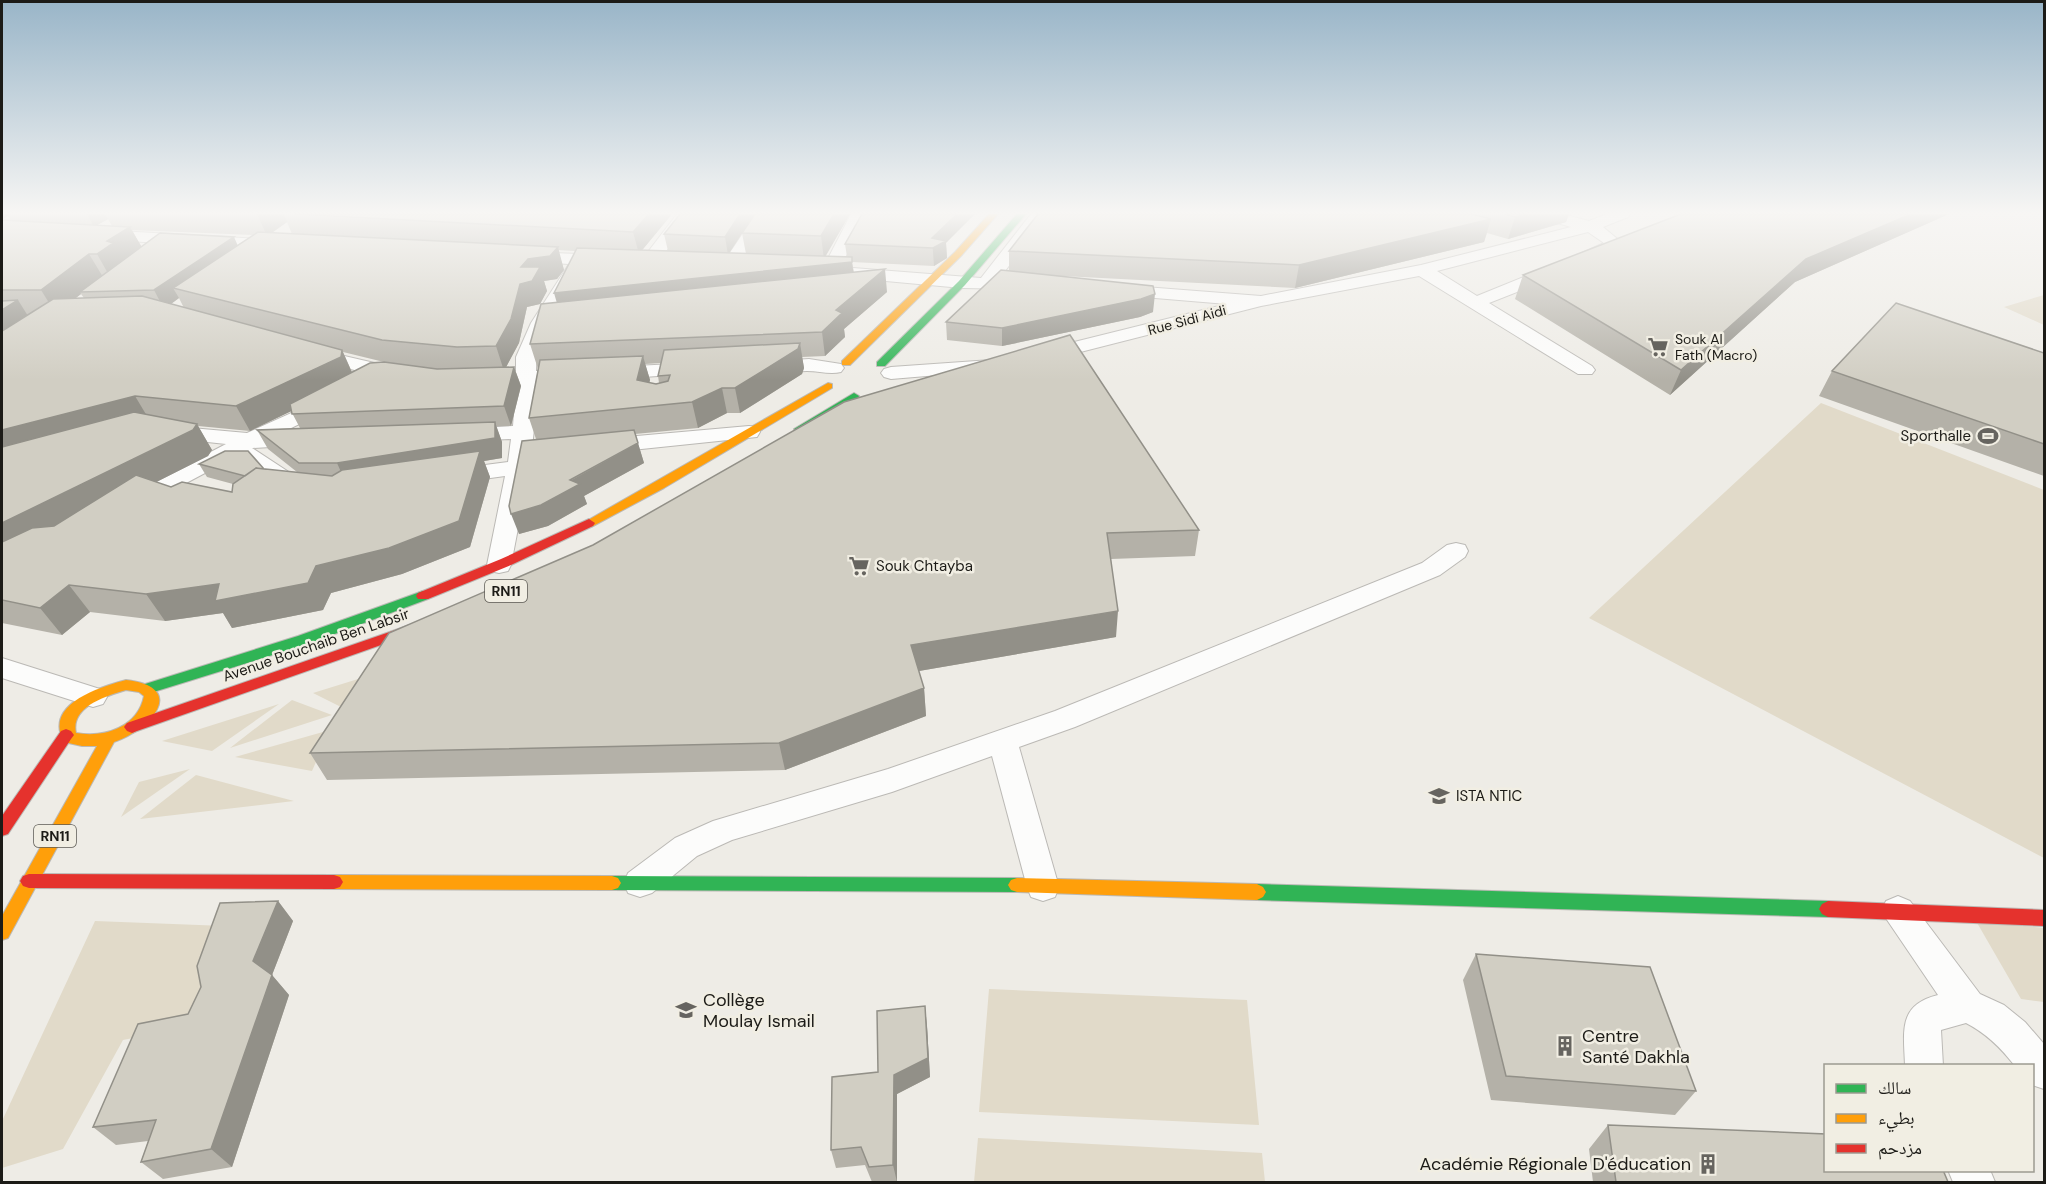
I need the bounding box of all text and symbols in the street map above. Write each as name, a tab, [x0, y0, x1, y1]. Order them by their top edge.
street label: Rue Sidi Aidi	[1146, 301, 1228, 339]
place label: Souk Al Fath (Macro)	[1675, 330, 1757, 364]
supermarket icon: Souk Al Fath (Macro)	[1646, 335, 1670, 359]
sports icon: Sporthalle	[1976, 424, 2000, 448]
place label: Sporthalle	[1901, 426, 1971, 446]
supermarket icon: Souk Chtayba	[847, 554, 871, 578]
place label: Souk Chtayba	[876, 556, 973, 576]
road number: RN11	[485, 580, 527, 602]
street label: Avenue Bouchaib Ben Labsir	[220, 603, 412, 686]
school or university icon: ISTA NTIC	[1427, 784, 1451, 808]
place label: ISTA NTIC	[1456, 786, 1522, 806]
road number: RN11	[34, 825, 76, 847]
place label: Collège Moulay Ismail	[703, 988, 815, 1033]
school or university icon: Collège Moulay Ismail	[674, 998, 698, 1022]
place label: Centre Santé Dakhla	[1582, 1024, 1690, 1069]
building icon: Centre Santé Dakhla	[1553, 1034, 1577, 1058]
legend	[1824, 1064, 2034, 1172]
text: سالك	[1878, 1076, 1911, 1100]
text: بطيء	[1878, 1106, 1915, 1133]
text: مزدحم	[1878, 1136, 1922, 1160]
place label: Académie Régionale D'éducation	[1420, 1152, 1691, 1176]
building icon: Académie Régionale D'éducation	[1696, 1152, 1720, 1176]

